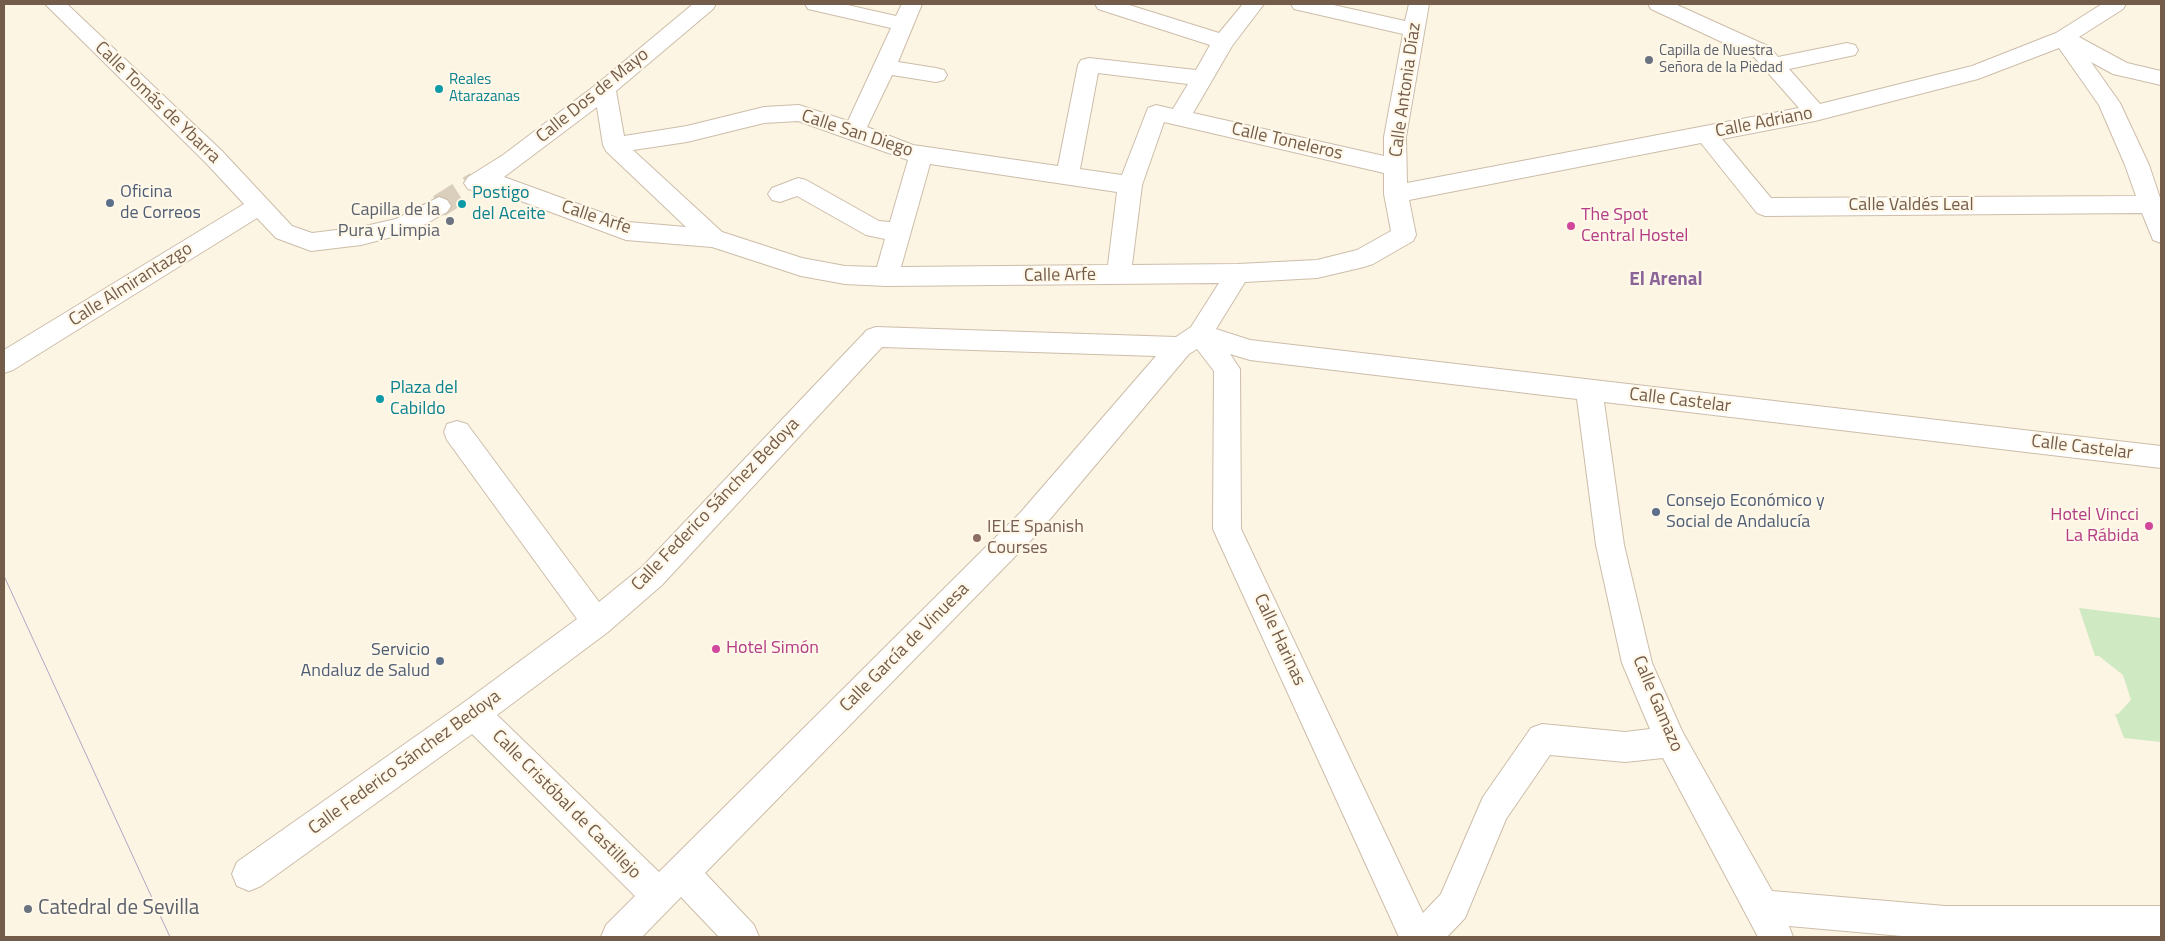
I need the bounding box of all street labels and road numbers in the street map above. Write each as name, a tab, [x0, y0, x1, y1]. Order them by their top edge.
street label: Calle Antonia Díaz	[1386, 21, 1426, 159]
street label: Calle Tomás de Ybarra	[90, 38, 224, 168]
street label: Calle Dos de Mayo	[532, 44, 654, 148]
street label: Calle Adriano	[1714, 103, 1814, 143]
street label: Calle San Diego	[799, 106, 915, 162]
street label: Calle Toneleros	[1229, 119, 1345, 165]
street label: Calle Valdés Leal	[1848, 195, 1974, 217]
street label: Calle Arfe	[558, 197, 634, 239]
street label: Calle Almirantazgo	[65, 238, 197, 332]
street label: Calle Arfe	[1024, 265, 1096, 287]
street label: Calle Castelar	[1628, 384, 1732, 418]
street label: Calle Federico Sánchez Bedoya	[628, 414, 804, 596]
street label: Calle Castelar	[2030, 431, 2134, 465]
street label: Calle García de Vinuesa	[836, 579, 974, 717]
street label: Calle Harinas	[1248, 591, 1310, 689]
street label: Calle Gamazo	[1627, 653, 1687, 755]
street label: Calle Federico Sánchez Bedoya	[305, 686, 505, 840]
street label: Calle Cristóbal de Castillejo	[487, 726, 645, 884]

